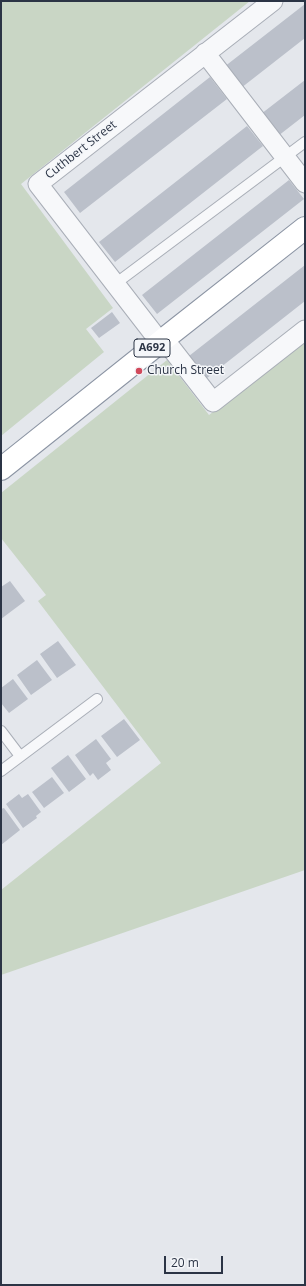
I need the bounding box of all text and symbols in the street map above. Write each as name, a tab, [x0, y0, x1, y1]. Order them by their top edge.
street label: Cuthbert Street	[43, 118, 119, 182]
road number: A692	[134, 339, 170, 357]
place label: Church Street	[147, 364, 224, 378]
marker: Church Street	[134, 366, 144, 376]
scale bar	[166, 1248, 225, 1274]
text: 20 m	[171, 1254, 199, 1271]

